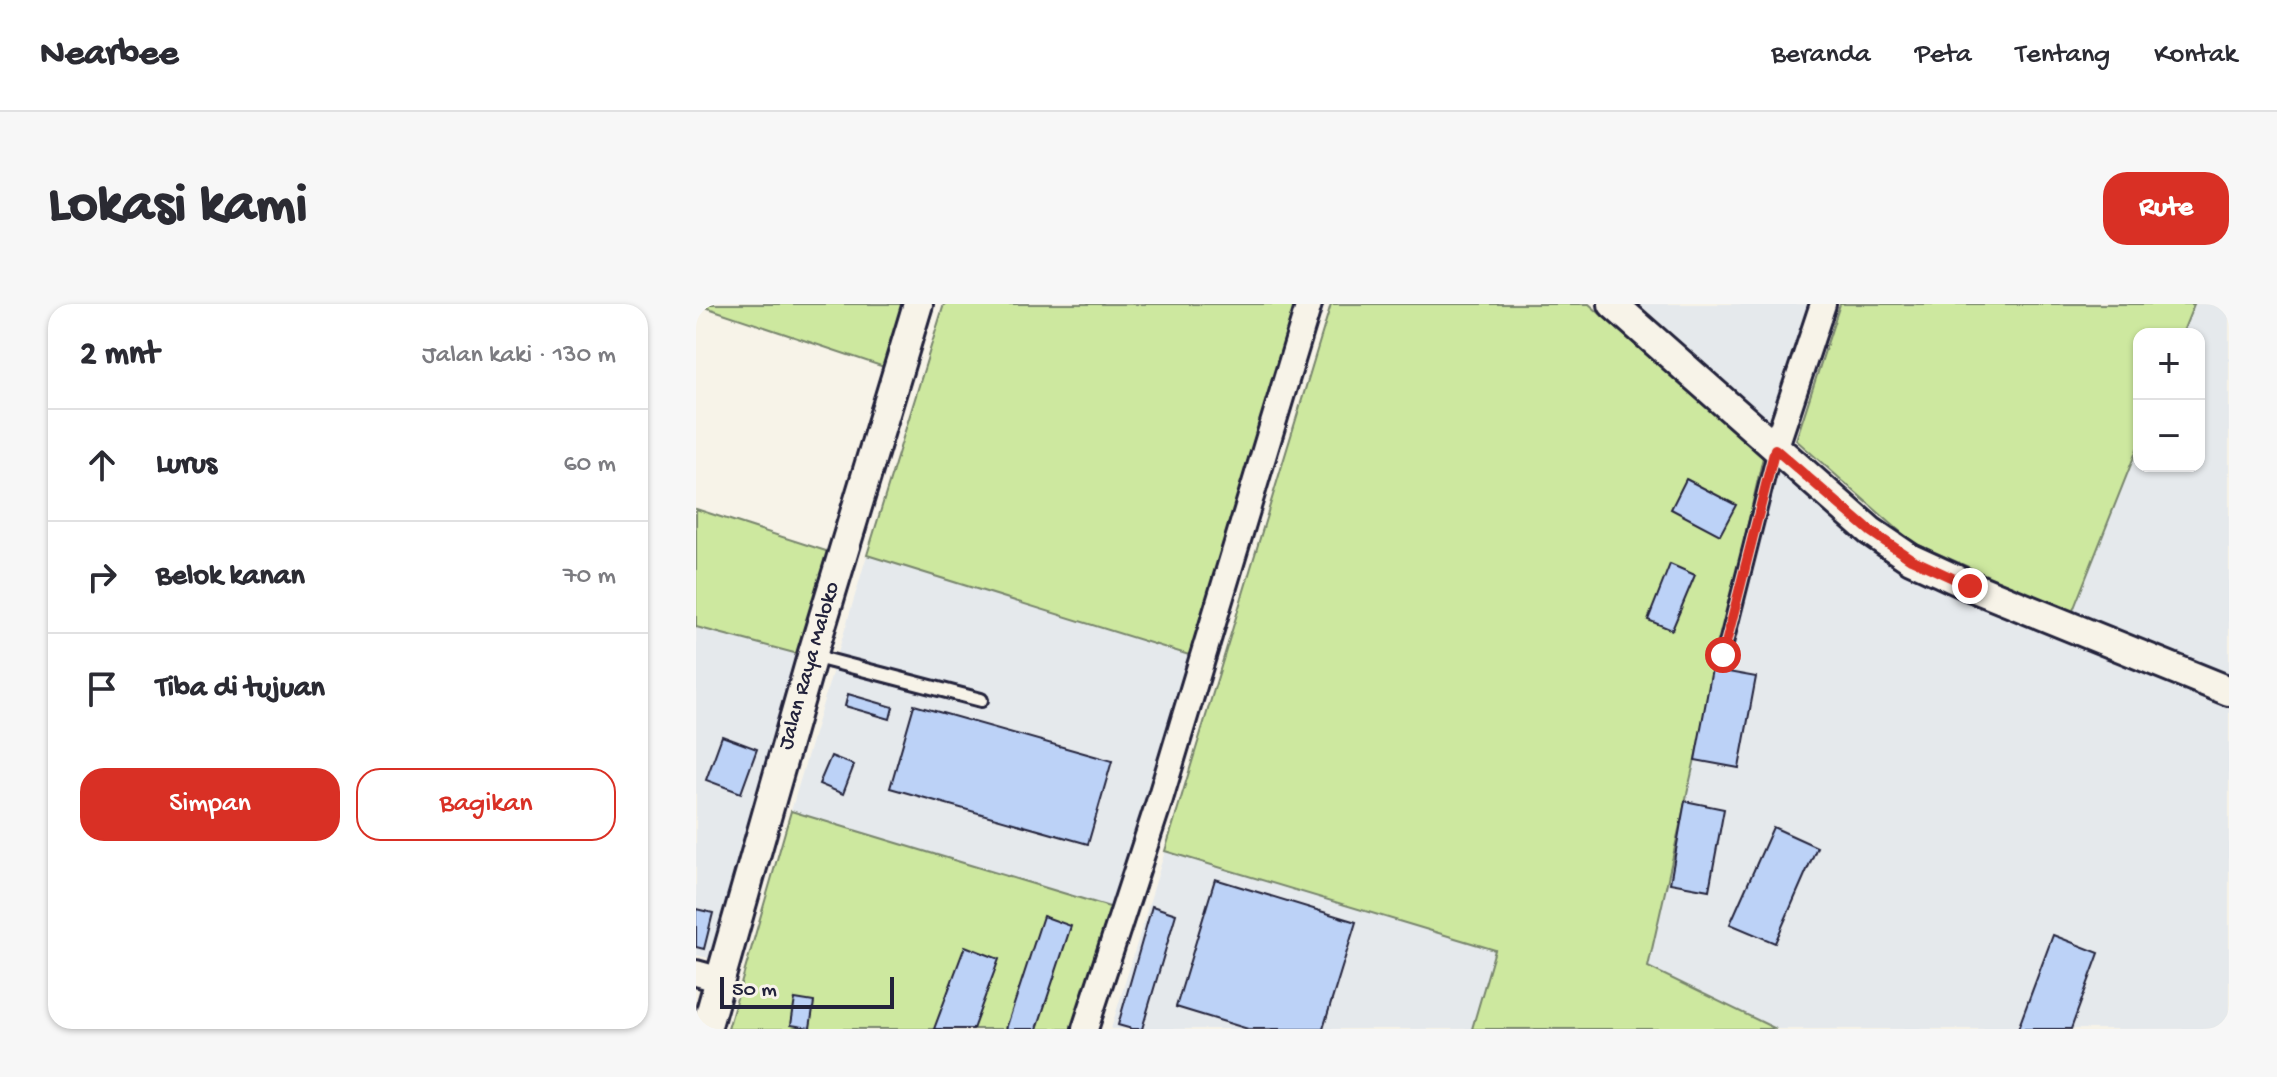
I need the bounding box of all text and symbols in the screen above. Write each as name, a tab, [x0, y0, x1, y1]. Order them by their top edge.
text: Nearbee	[40, 33, 178, 77]
text: Beranda	[1771, 39, 1871, 72]
text: Peta	[1915, 39, 1972, 72]
text: Tentang	[2016, 39, 2110, 72]
text: Kontak	[2154, 39, 2237, 72]
button: Rute	[2103, 172, 2229, 245]
text: Lokasi kami	[48, 175, 308, 241]
map controls	[2133, 328, 2205, 472]
button: +	[2133, 328, 2205, 400]
text: 2 mnt	[80, 336, 159, 376]
text: Jalan kaki · 130 m	[422, 341, 616, 372]
button: −	[2133, 400, 2205, 472]
icon: ahead	[80, 443, 124, 487]
text: Lurus	[156, 448, 217, 483]
text: 60 m	[563, 450, 616, 481]
icon: right	[80, 555, 124, 599]
text: Belok kanan	[156, 560, 305, 595]
text: 70 m	[563, 562, 616, 593]
route end	[1952, 568, 1988, 604]
street label: Jalan Raya Maloko	[774, 579, 846, 753]
route start	[1705, 637, 1741, 673]
icon: arrive	[80, 667, 124, 711]
text: Tiba di tujuan	[156, 672, 325, 707]
button: Simpan	[80, 768, 340, 841]
button: Bagikan	[356, 768, 616, 841]
scale bar	[720, 973, 894, 1009]
text: 50 m	[732, 978, 777, 1004]

